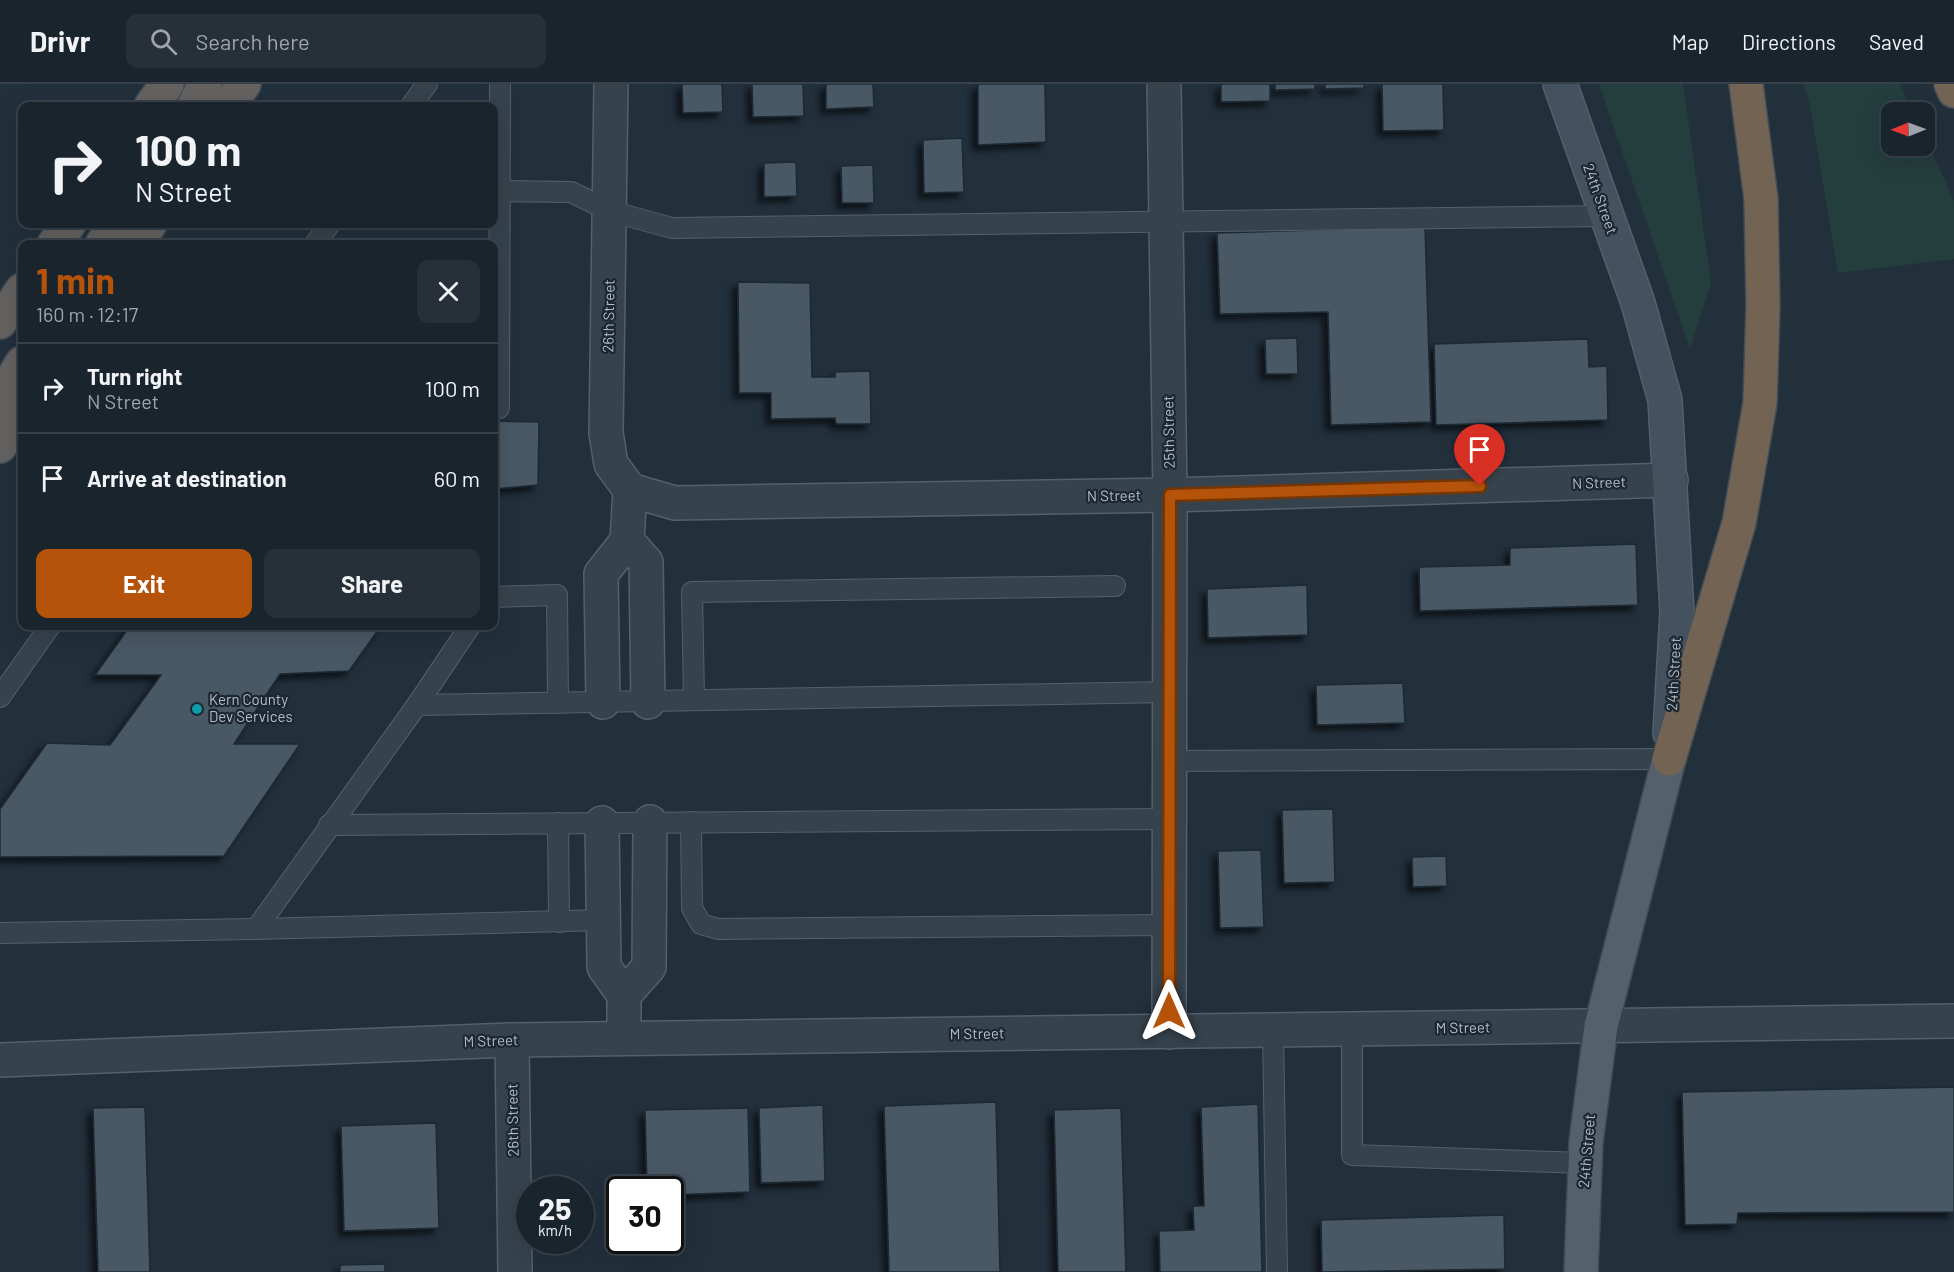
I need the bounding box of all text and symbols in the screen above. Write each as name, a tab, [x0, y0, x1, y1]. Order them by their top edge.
search box	[126, 14, 546, 68]
text: Drivr	[30, 24, 90, 58]
icon: search	[147, 25, 180, 58]
text: Search here	[195, 28, 310, 54]
text: Map	[1672, 29, 1709, 54]
text: Directions	[1742, 29, 1836, 54]
text: Saved	[1869, 29, 1924, 54]
north arrow	[1881, 102, 1935, 156]
map controls	[1881, 102, 1935, 156]
text: 100 m	[135, 124, 241, 174]
icon: right	[36, 126, 114, 204]
street label: 24th Street	[1580, 161, 1622, 236]
text: N Street	[135, 175, 232, 207]
text: 1 min	[36, 258, 115, 301]
button: close	[417, 260, 480, 323]
street label: 26th Street	[598, 279, 618, 353]
text: 160 m · 12:17	[36, 302, 138, 326]
text: Turn right	[87, 363, 182, 389]
icon: right	[36, 372, 69, 405]
text: 100 m	[425, 375, 480, 401]
text: N Street	[87, 389, 159, 413]
street label: 25th Street	[1158, 395, 1178, 469]
pin	[1454, 424, 1505, 486]
icon: arrive	[1463, 433, 1496, 466]
icon: arrive	[36, 462, 69, 495]
text: Arrive at destination	[87, 465, 286, 491]
text: 60 m	[434, 465, 480, 491]
street label: N Street	[1572, 472, 1626, 492]
street label: N Street	[1087, 486, 1141, 504]
button: Exit	[36, 549, 252, 618]
button: Share	[264, 549, 480, 618]
street label: 24th Street	[1662, 637, 1684, 711]
place label: Kern County Dev Services	[209, 690, 293, 725]
marker: Kern County Dev Services	[190, 702, 204, 716]
position arrow	[1137, 979, 1201, 1043]
street label: M Street	[1435, 1018, 1490, 1036]
street label: M Street	[949, 1024, 1004, 1042]
street label: M Street	[463, 1030, 519, 1050]
street label: 26th Street	[502, 1083, 522, 1157]
street label: 24th Street	[1574, 1113, 1598, 1188]
speed limit sign: 30	[606, 1176, 684, 1254]
text: 25	[539, 1190, 571, 1226]
text: km/h	[538, 1221, 572, 1239]

